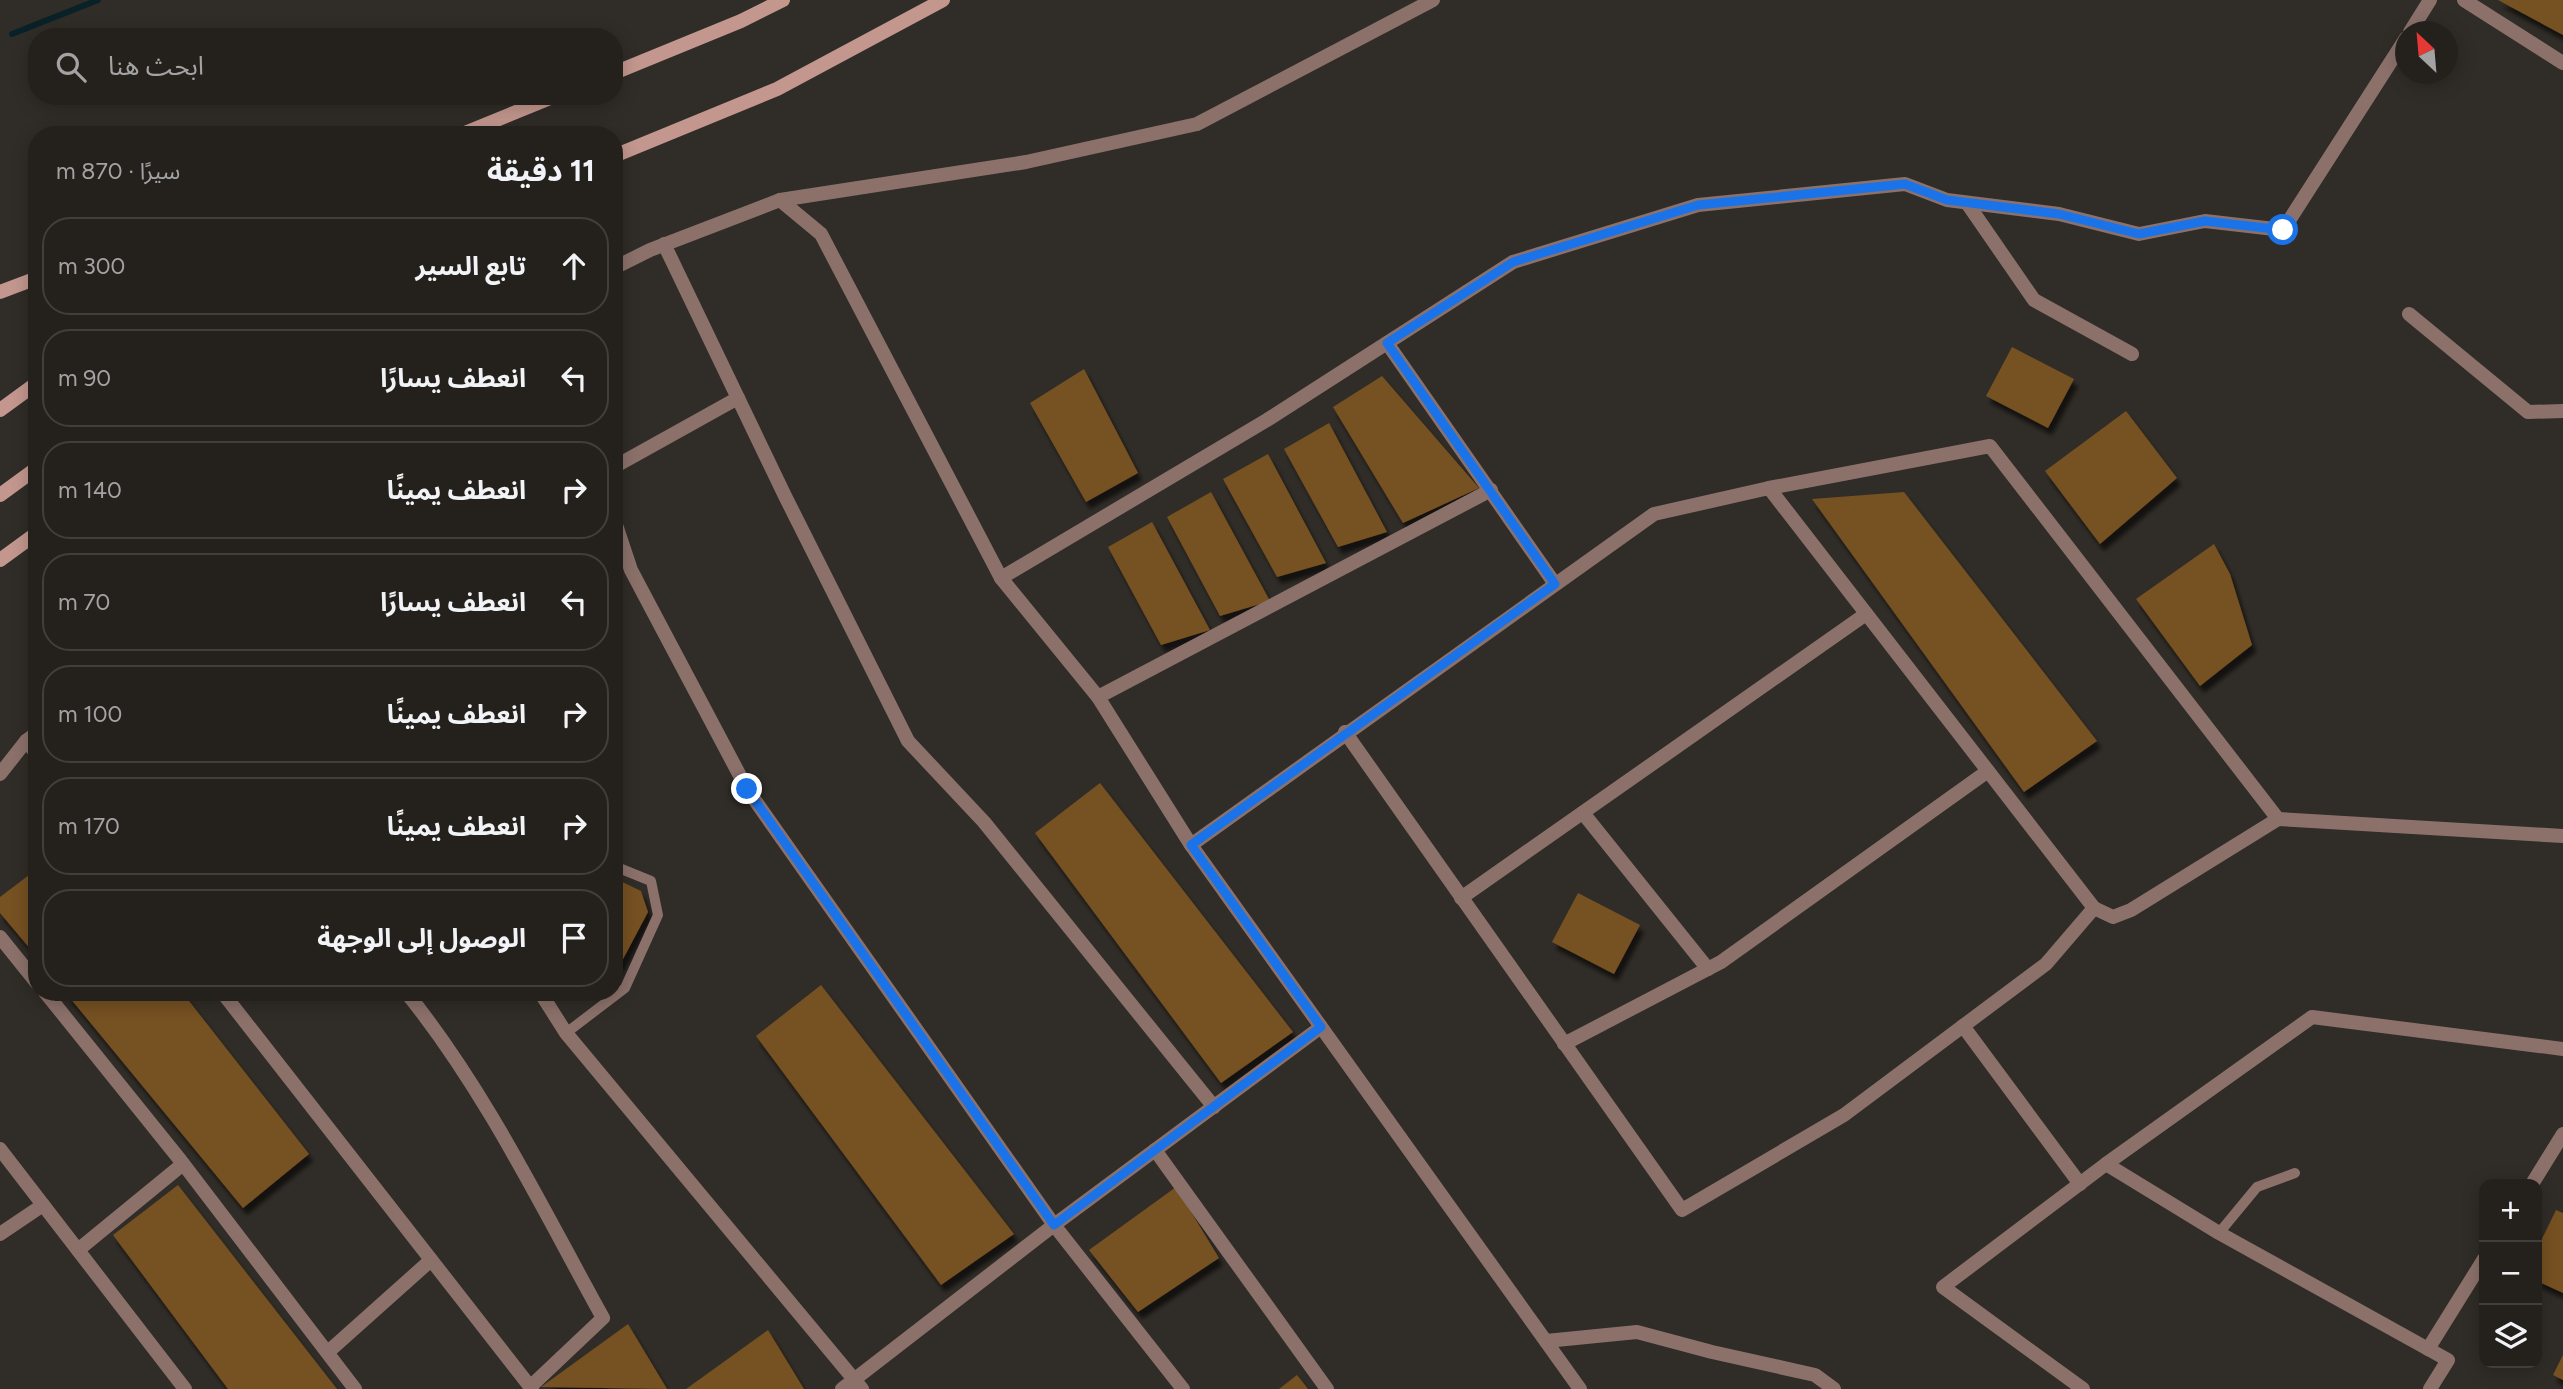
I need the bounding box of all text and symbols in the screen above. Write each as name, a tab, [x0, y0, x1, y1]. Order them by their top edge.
north arrow	[2395, 21, 2458, 84]
search box	[28, 28, 623, 105]
icon: search	[52, 48, 90, 86]
text: ابحث هنا	[108, 50, 204, 82]
text: 11 دقيقة	[487, 152, 595, 189]
text: سيرًا · 870 m	[56, 157, 180, 185]
route start	[2267, 214, 2298, 245]
icon: ahead	[555, 247, 593, 285]
text: تابع السير	[415, 250, 526, 282]
text: 300 m	[58, 252, 125, 280]
icon: left	[555, 359, 593, 397]
text: انعطف يسارًا	[380, 362, 526, 394]
text: 90 m	[58, 364, 111, 392]
icon: right	[555, 471, 593, 509]
text: انعطف يمينًا	[387, 474, 526, 506]
text: 140 m	[58, 476, 122, 504]
icon: left	[555, 583, 593, 621]
text: انعطف يسارًا	[380, 586, 526, 618]
text: 70 m	[58, 588, 110, 616]
icon: right	[555, 695, 593, 733]
text: انعطف يمينًا	[387, 698, 526, 730]
text: 100 m	[58, 700, 122, 728]
route end	[731, 773, 762, 804]
icon: right	[555, 807, 593, 845]
text: انعطف يمينًا	[387, 810, 526, 842]
text: 170 m	[58, 812, 120, 840]
icon: arrive	[555, 919, 593, 957]
text: الوصول إلى الوجهة	[317, 922, 526, 954]
map controls	[2479, 1179, 2542, 1368]
button: +	[2479, 1179, 2542, 1242]
button: −	[2479, 1242, 2542, 1305]
button: layers	[2479, 1305, 2542, 1368]

